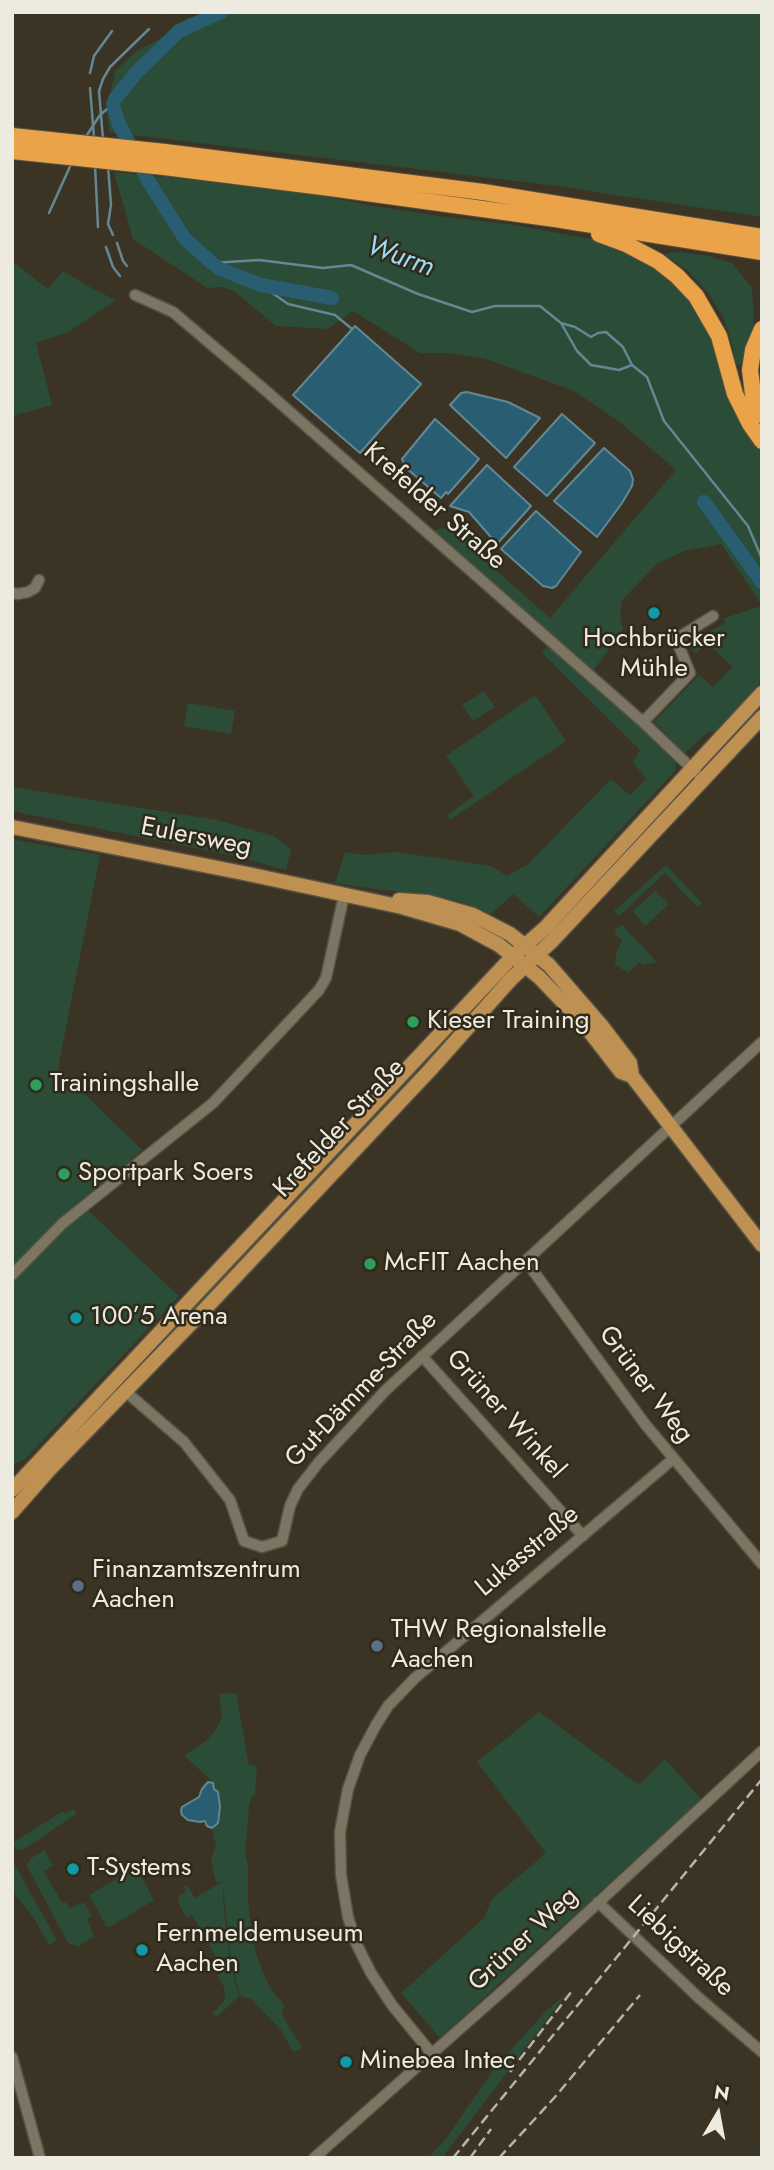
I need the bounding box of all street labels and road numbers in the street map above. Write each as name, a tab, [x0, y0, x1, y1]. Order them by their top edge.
street label: Krefelder Straße	[356, 437, 512, 577]
street label: Eulersweg	[138, 812, 254, 864]
street label: Krefelder Straße	[268, 1053, 412, 1205]
street label: Gut-Dämme-Straße	[280, 1305, 444, 1475]
street label: Grüner Weg	[591, 1320, 699, 1450]
street label: Grüner Winkel	[439, 1344, 571, 1486]
street label: Lukasstraße	[470, 1500, 586, 1604]
street label: Grüner Weg	[463, 1881, 585, 1999]
street label: Liebigstraße	[620, 1890, 740, 2004]

